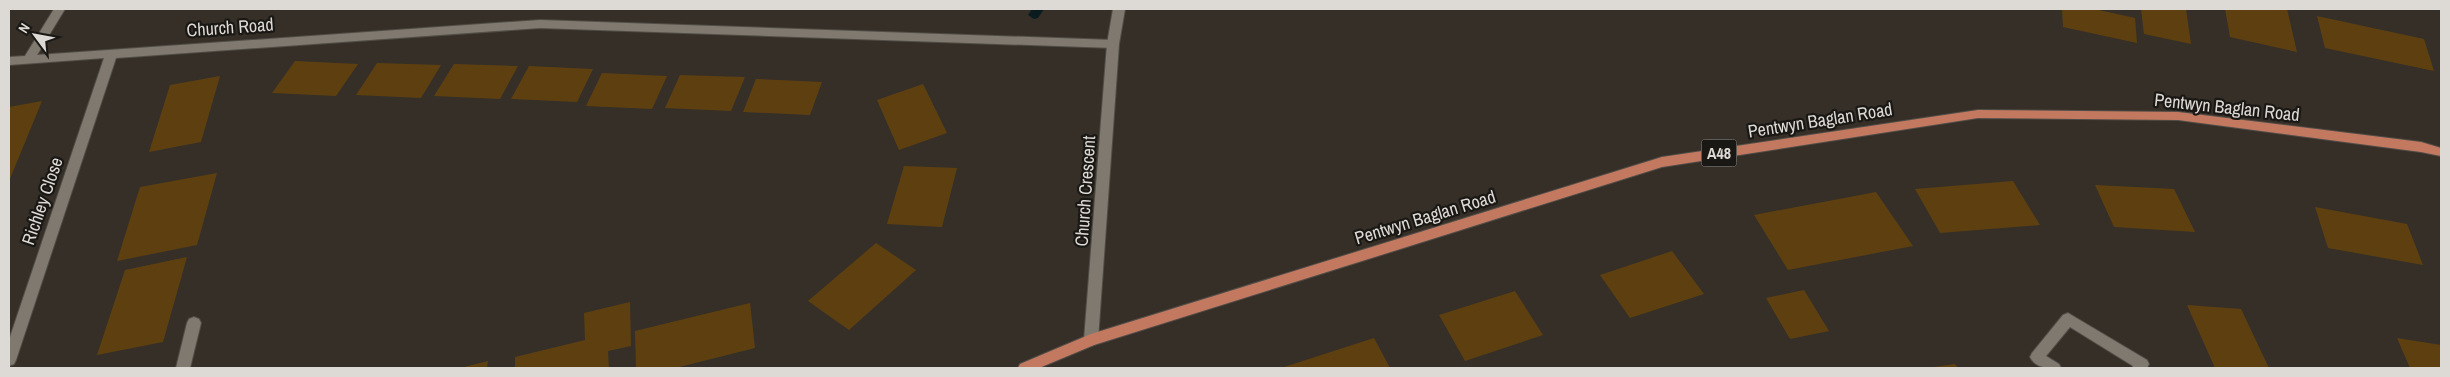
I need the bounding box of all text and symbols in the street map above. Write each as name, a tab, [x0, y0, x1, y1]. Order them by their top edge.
north arrow	[10, 10, 60, 60]
street label: Church Road	[186, 11, 274, 43]
text: N	[14, 20, 34, 36]
street label: Pentwyn Baglan Road	[2153, 87, 2301, 127]
street label: Pentwyn Baglan Road	[1746, 96, 1894, 144]
street label: Church Crescent	[1069, 135, 1101, 247]
road number: A48	[1702, 140, 1736, 167]
street label: Richley Close	[15, 154, 69, 248]
street label: Pentwyn Baglan Road	[1352, 184, 1498, 250]

